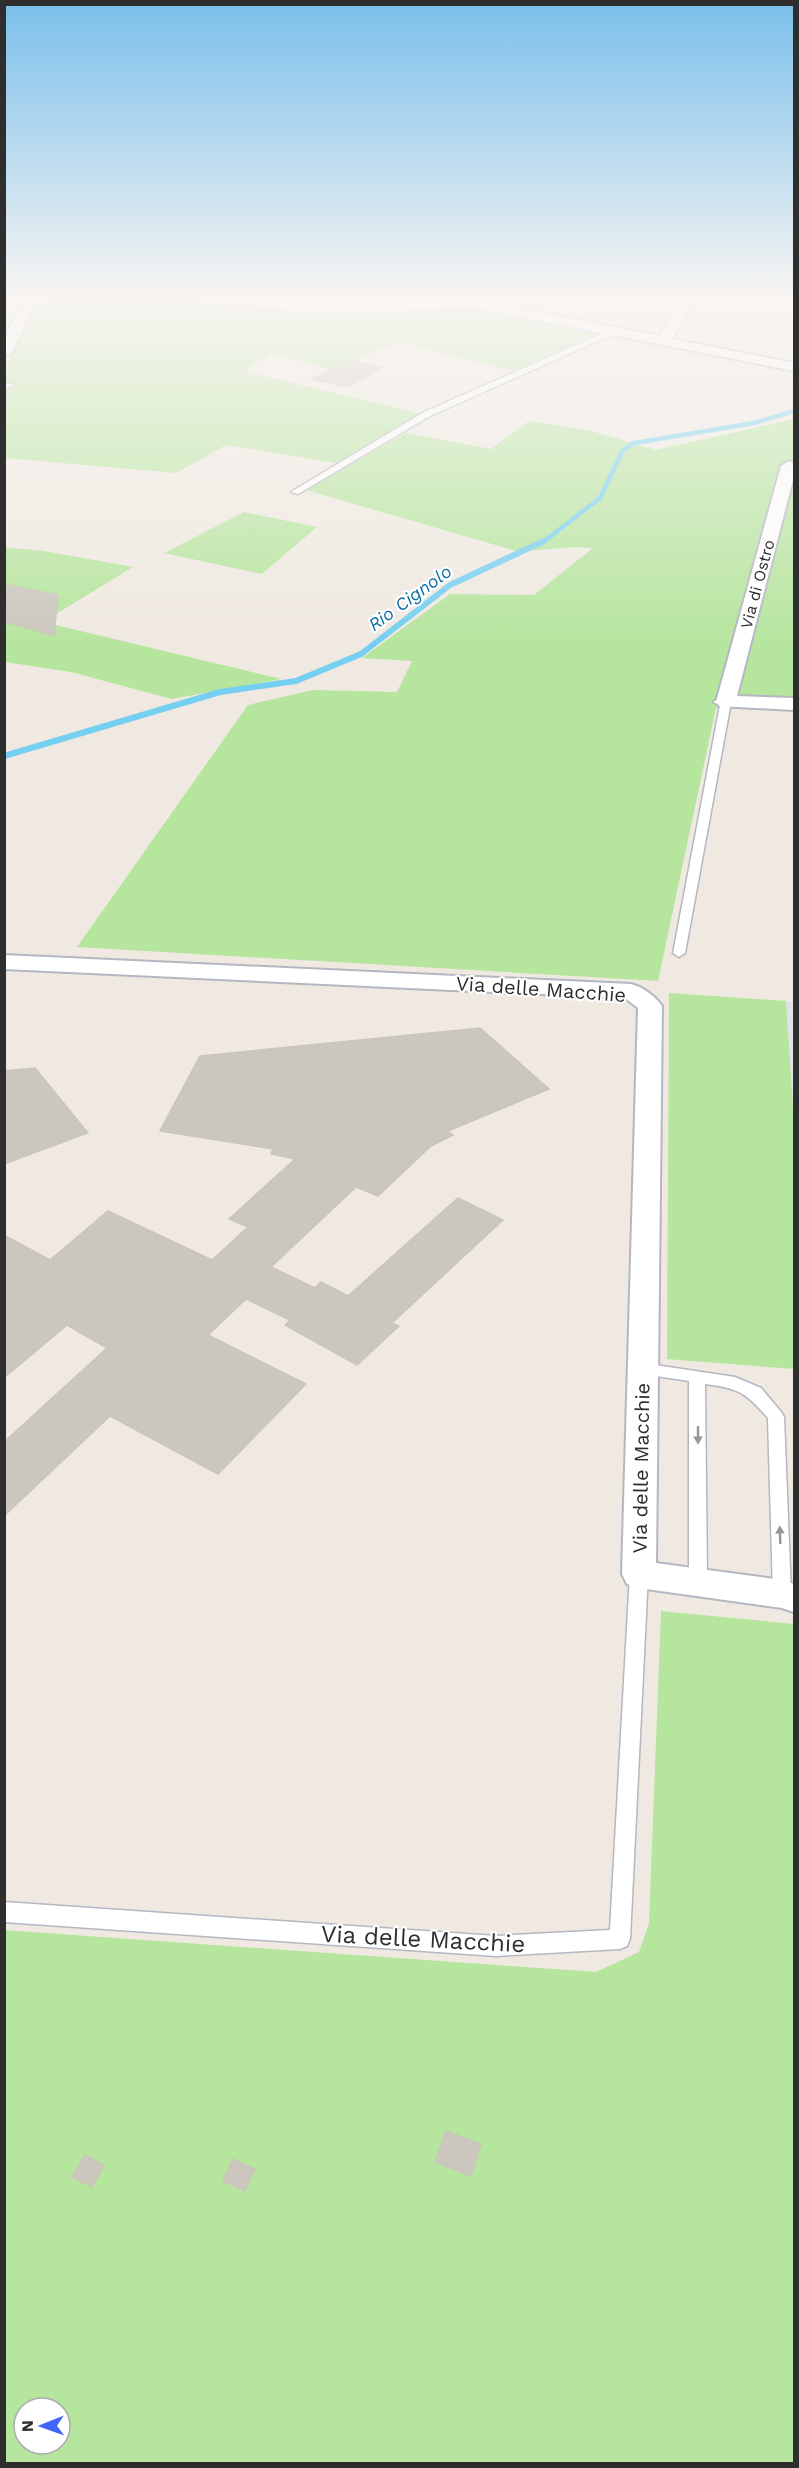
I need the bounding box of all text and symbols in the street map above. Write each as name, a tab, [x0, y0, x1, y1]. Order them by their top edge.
street label: Via di Ostro	[736, 537, 779, 631]
water label: Rio Cignolo	[364, 560, 456, 635]
street label: Via delle Macchie	[455, 971, 627, 1007]
street label: Via delle Macchie	[628, 1383, 654, 1553]
one-way arrow	[693, 1425, 703, 1444]
one-way arrow	[776, 1526, 785, 1545]
street label: Via delle Macchie	[320, 1920, 526, 1958]
north arrow	[12, 2396, 72, 2456]
text: N	[18, 2420, 37, 2432]

